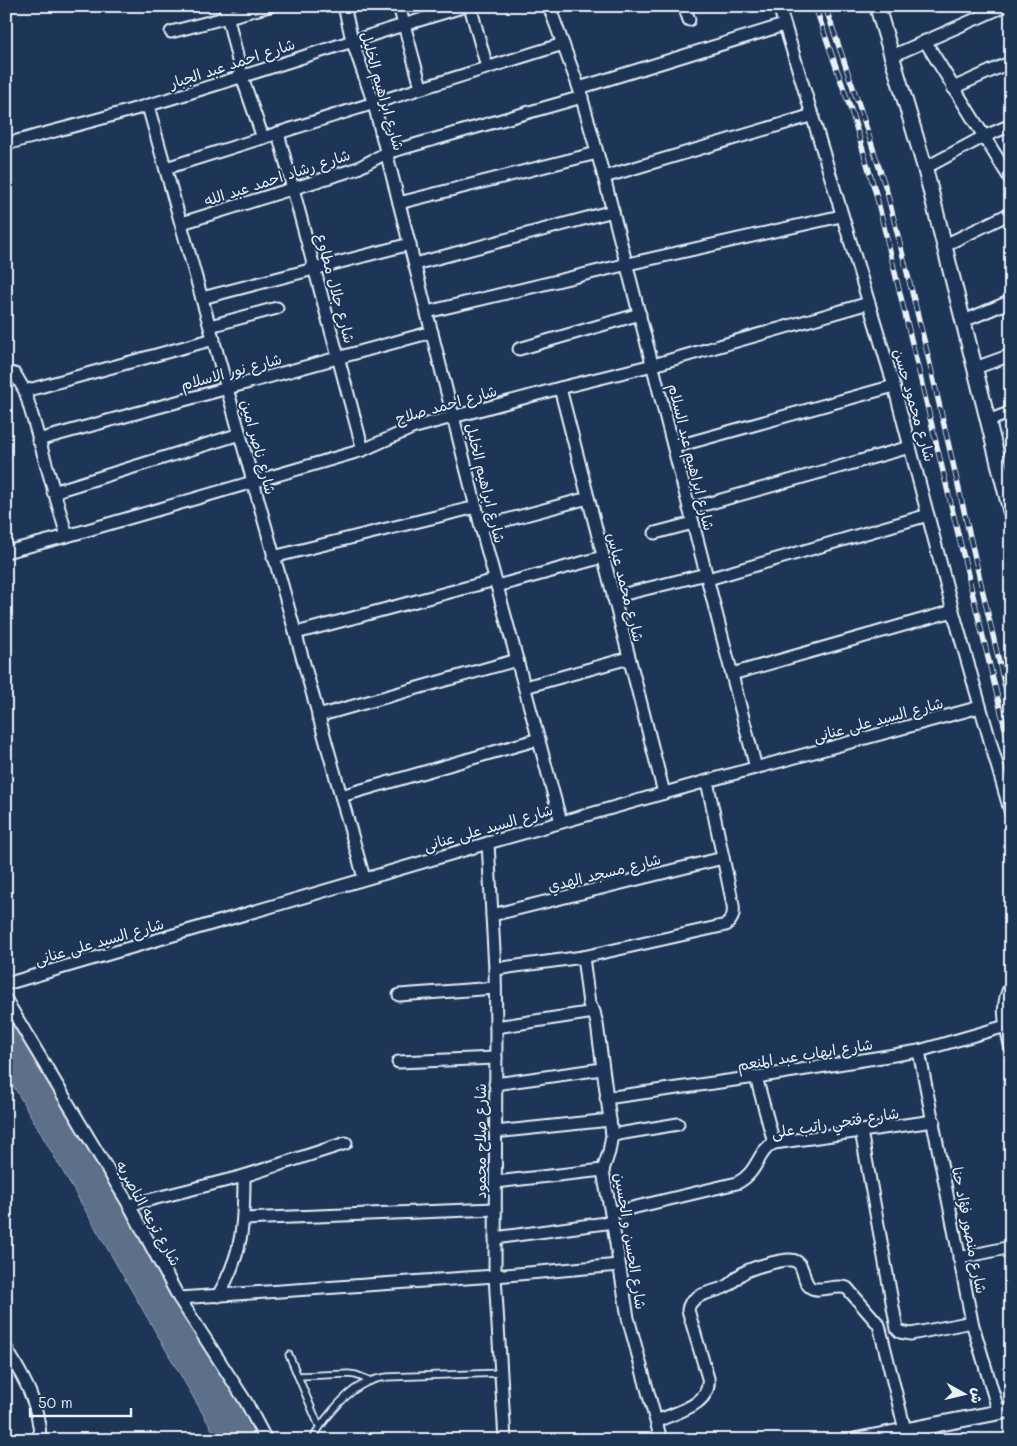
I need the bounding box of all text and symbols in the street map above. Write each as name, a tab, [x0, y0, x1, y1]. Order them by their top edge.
street label: شارع ابراهيم الخليل	[354, 29, 410, 154]
street label: شارع احمد عبد الجبار	[166, 33, 297, 94]
street label: شارع رشاد احمد عبد الله	[201, 144, 353, 211]
street label: شارع جلال مطاوع	[311, 231, 360, 345]
street label: شارع محمود حسن	[888, 346, 941, 464]
street label: شارع نور الاسلام	[178, 348, 284, 396]
street label: شارع احمد صلاح	[393, 380, 499, 429]
street label: شارع ابراهيم عبد السلام	[661, 381, 720, 533]
street label: شارع ناصر امين	[236, 397, 281, 497]
street label: شارع ابراهيم الخليل	[459, 421, 511, 546]
street label: شارع محمد عباس	[602, 530, 649, 644]
street label: شارع السيد على عنانى	[811, 692, 945, 747]
street label: شارع السيد على عنانى	[421, 799, 555, 856]
street label: شارع مسجد الهدي	[545, 848, 663, 898]
street label: شارع السيد على عنانى	[32, 913, 166, 970]
street label: شارع ايهاب عبد المنعم	[736, 1033, 875, 1078]
street label: شارع صلاح محمود	[470, 1083, 491, 1199]
street label: شارع فتحي راتب على	[770, 1102, 901, 1146]
street label: شارع ترعه الناصريه	[111, 1157, 186, 1270]
street label: شارع منصور فؤاد حنا	[947, 1165, 992, 1295]
street label: شارع الحسن و الحسين	[609, 1171, 652, 1311]
north arrow	[940, 1368, 990, 1418]
scale bar	[30, 1386, 131, 1418]
text: ش	[967, 1387, 988, 1405]
text: 50 m	[38, 1392, 73, 1412]

